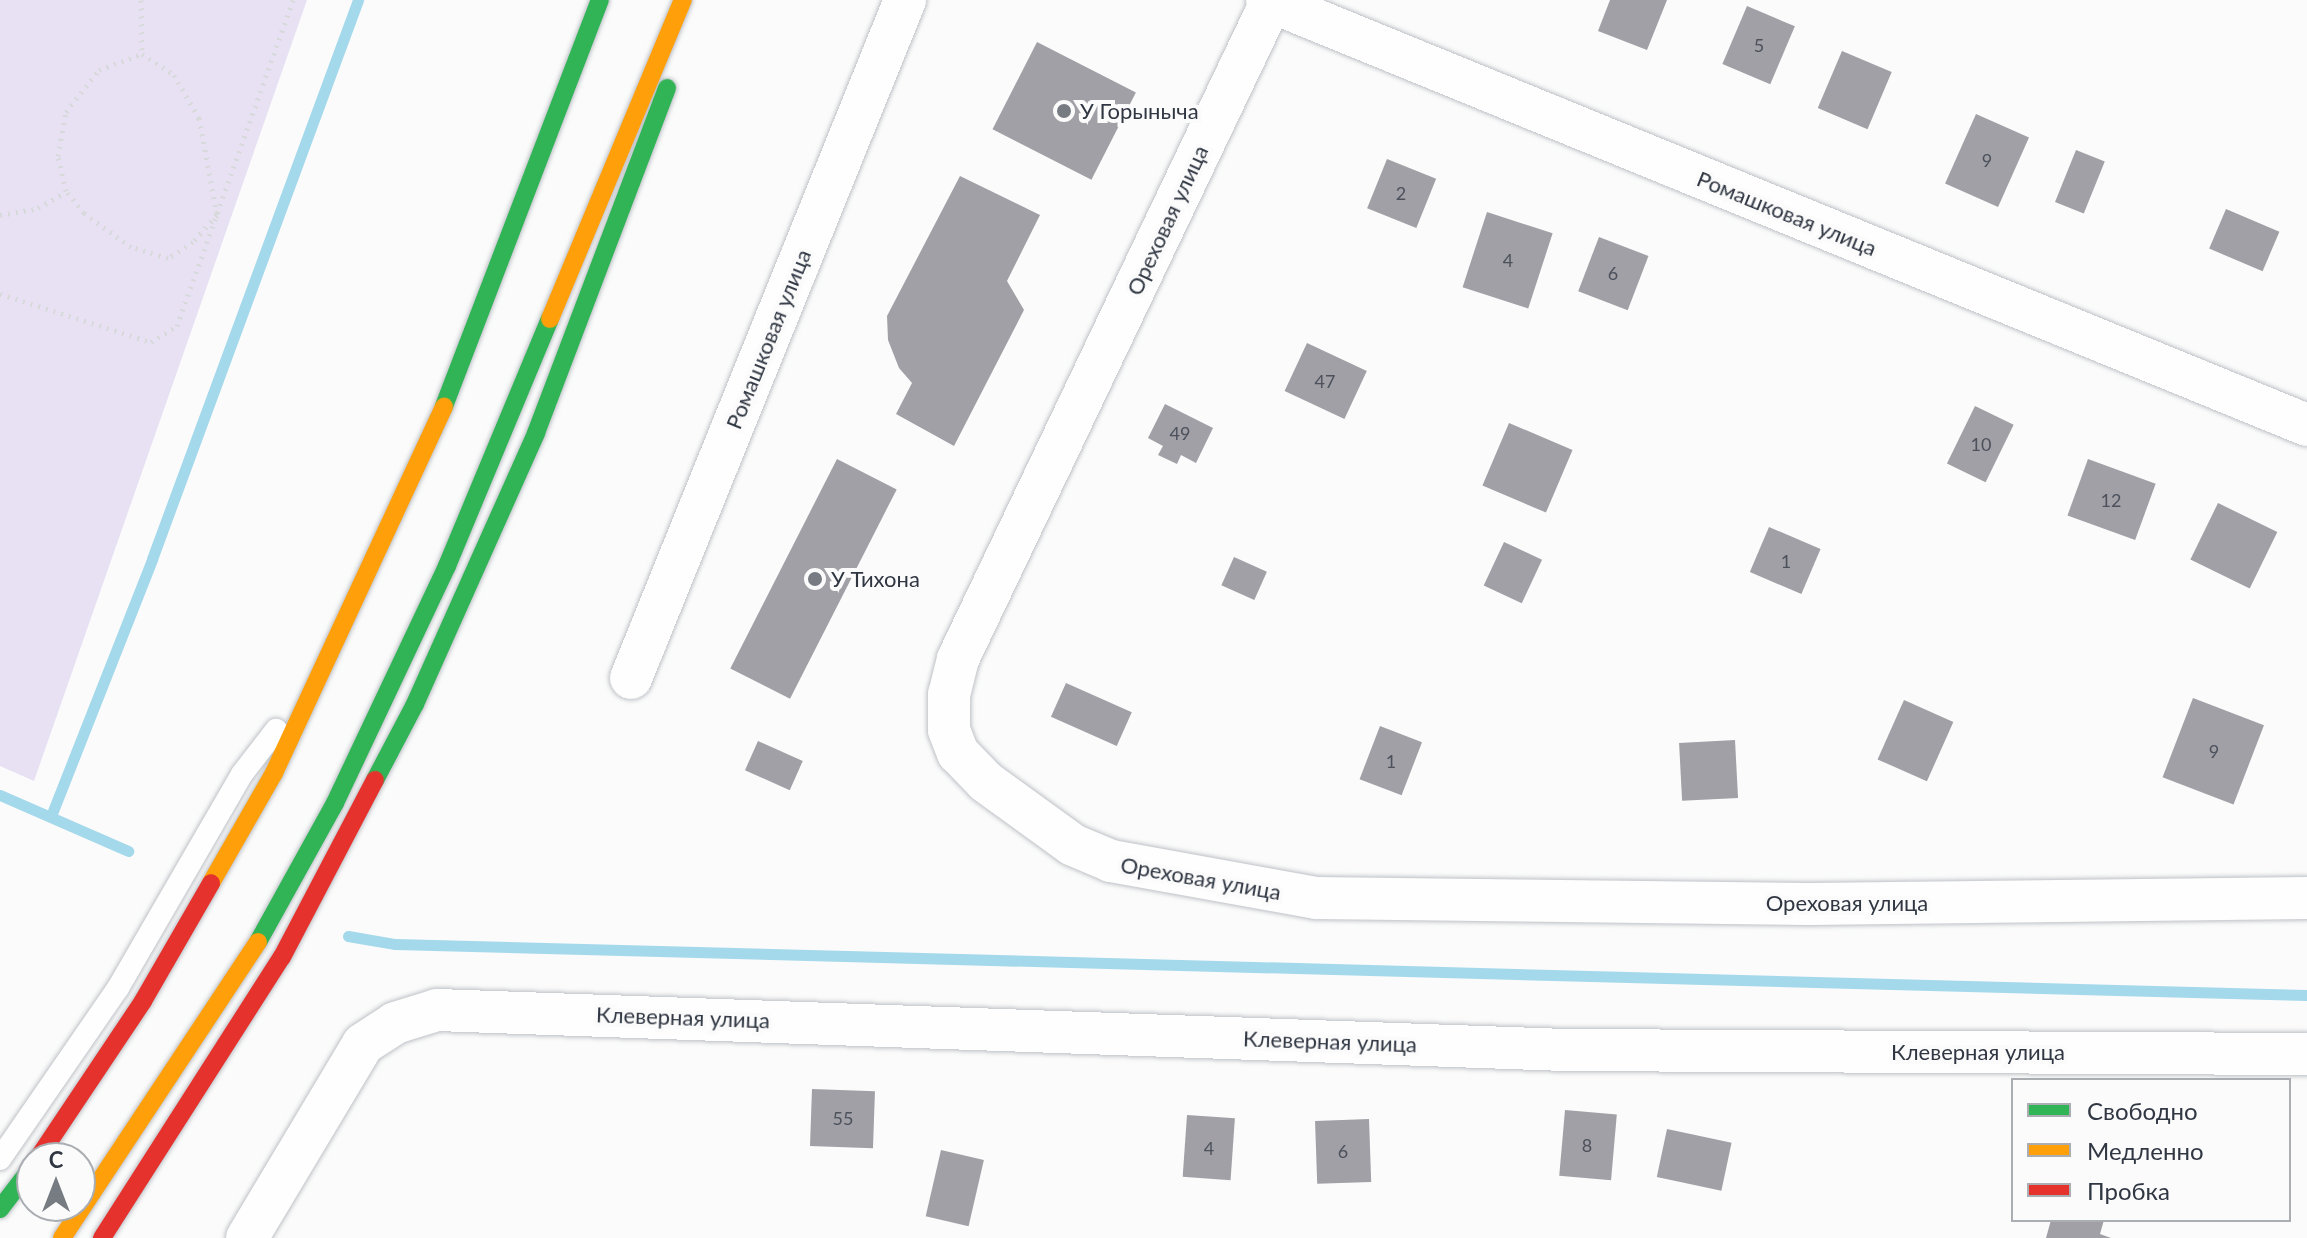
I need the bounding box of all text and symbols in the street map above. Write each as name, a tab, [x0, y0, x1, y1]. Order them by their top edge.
house number: 5	[1754, 34, 1764, 56]
place label: У Горыныча	[1080, 98, 1199, 124]
marker: У Горыныча	[1055, 102, 1073, 120]
street label: Ореховая улица	[1121, 141, 1213, 299]
house number: 9	[1982, 149, 1992, 171]
street label: Ромашковая улица	[1693, 165, 1881, 261]
house number: 2	[1396, 182, 1406, 204]
street label: Ромашковая улица	[720, 245, 816, 433]
house number: 4	[1503, 249, 1513, 271]
house number: 6	[1608, 262, 1618, 284]
house number: 47	[1315, 370, 1335, 392]
house number: 49	[1170, 422, 1190, 444]
house number: 10	[1971, 433, 1991, 455]
house number: 12	[2101, 489, 2121, 511]
house number: 1	[1781, 550, 1791, 572]
place label: У Тихона	[831, 566, 920, 592]
marker: У Тихона	[806, 570, 824, 588]
house number: 9	[2209, 740, 2219, 762]
house number: 1	[1386, 750, 1396, 772]
street label: Ореховая улица	[1119, 851, 1283, 905]
street label: Ореховая улица	[1766, 890, 1928, 916]
street label: Клеверная улица	[596, 1001, 770, 1033]
street label: Клеверная улица	[1243, 1025, 1417, 1057]
street label: Клеверная улица	[1891, 1039, 2065, 1065]
legend	[2011, 1078, 2291, 1222]
text: Свободно	[2087, 1096, 2198, 1125]
house number: 55	[833, 1107, 853, 1129]
house number: 8	[1582, 1134, 1592, 1156]
text: Медленно	[2087, 1136, 2204, 1165]
house number: 4	[1204, 1137, 1214, 1159]
house number: 6	[1338, 1140, 1348, 1162]
north arrow	[16, 1142, 96, 1222]
text: С	[49, 1146, 63, 1173]
text: Пробка	[2087, 1176, 2170, 1205]

